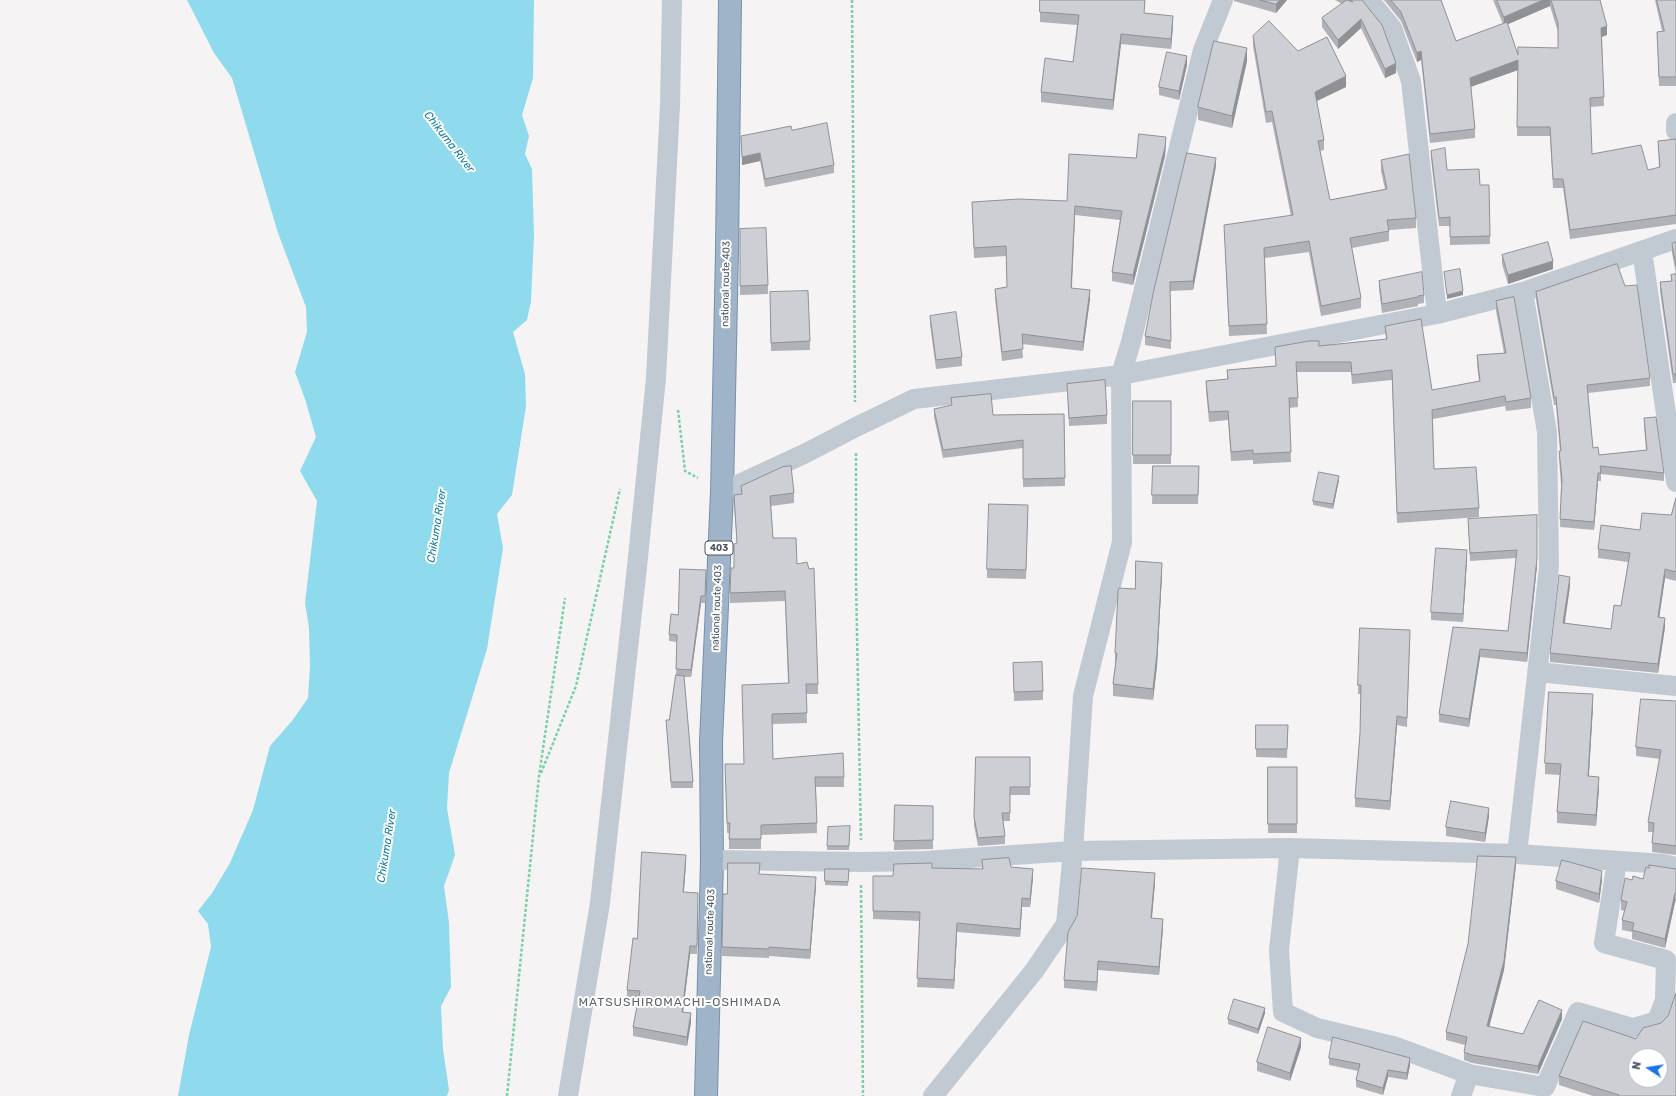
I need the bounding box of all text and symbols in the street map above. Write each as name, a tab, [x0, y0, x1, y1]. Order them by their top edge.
water label: Chikuma River	[421, 109, 477, 175]
street label: national route 403	[719, 241, 733, 327]
water label: Chikuma River	[425, 488, 449, 564]
road number: 403	[705, 541, 733, 555]
street label: national route 403	[710, 565, 724, 651]
water label: Chikuma River	[375, 808, 399, 884]
street label: national route 403	[703, 889, 717, 975]
district label: MATSUSHIROMACHI-OSHIMADA	[579, 996, 781, 1010]
north arrow	[1628, 1048, 1668, 1088]
text: N	[1630, 1060, 1644, 1071]

